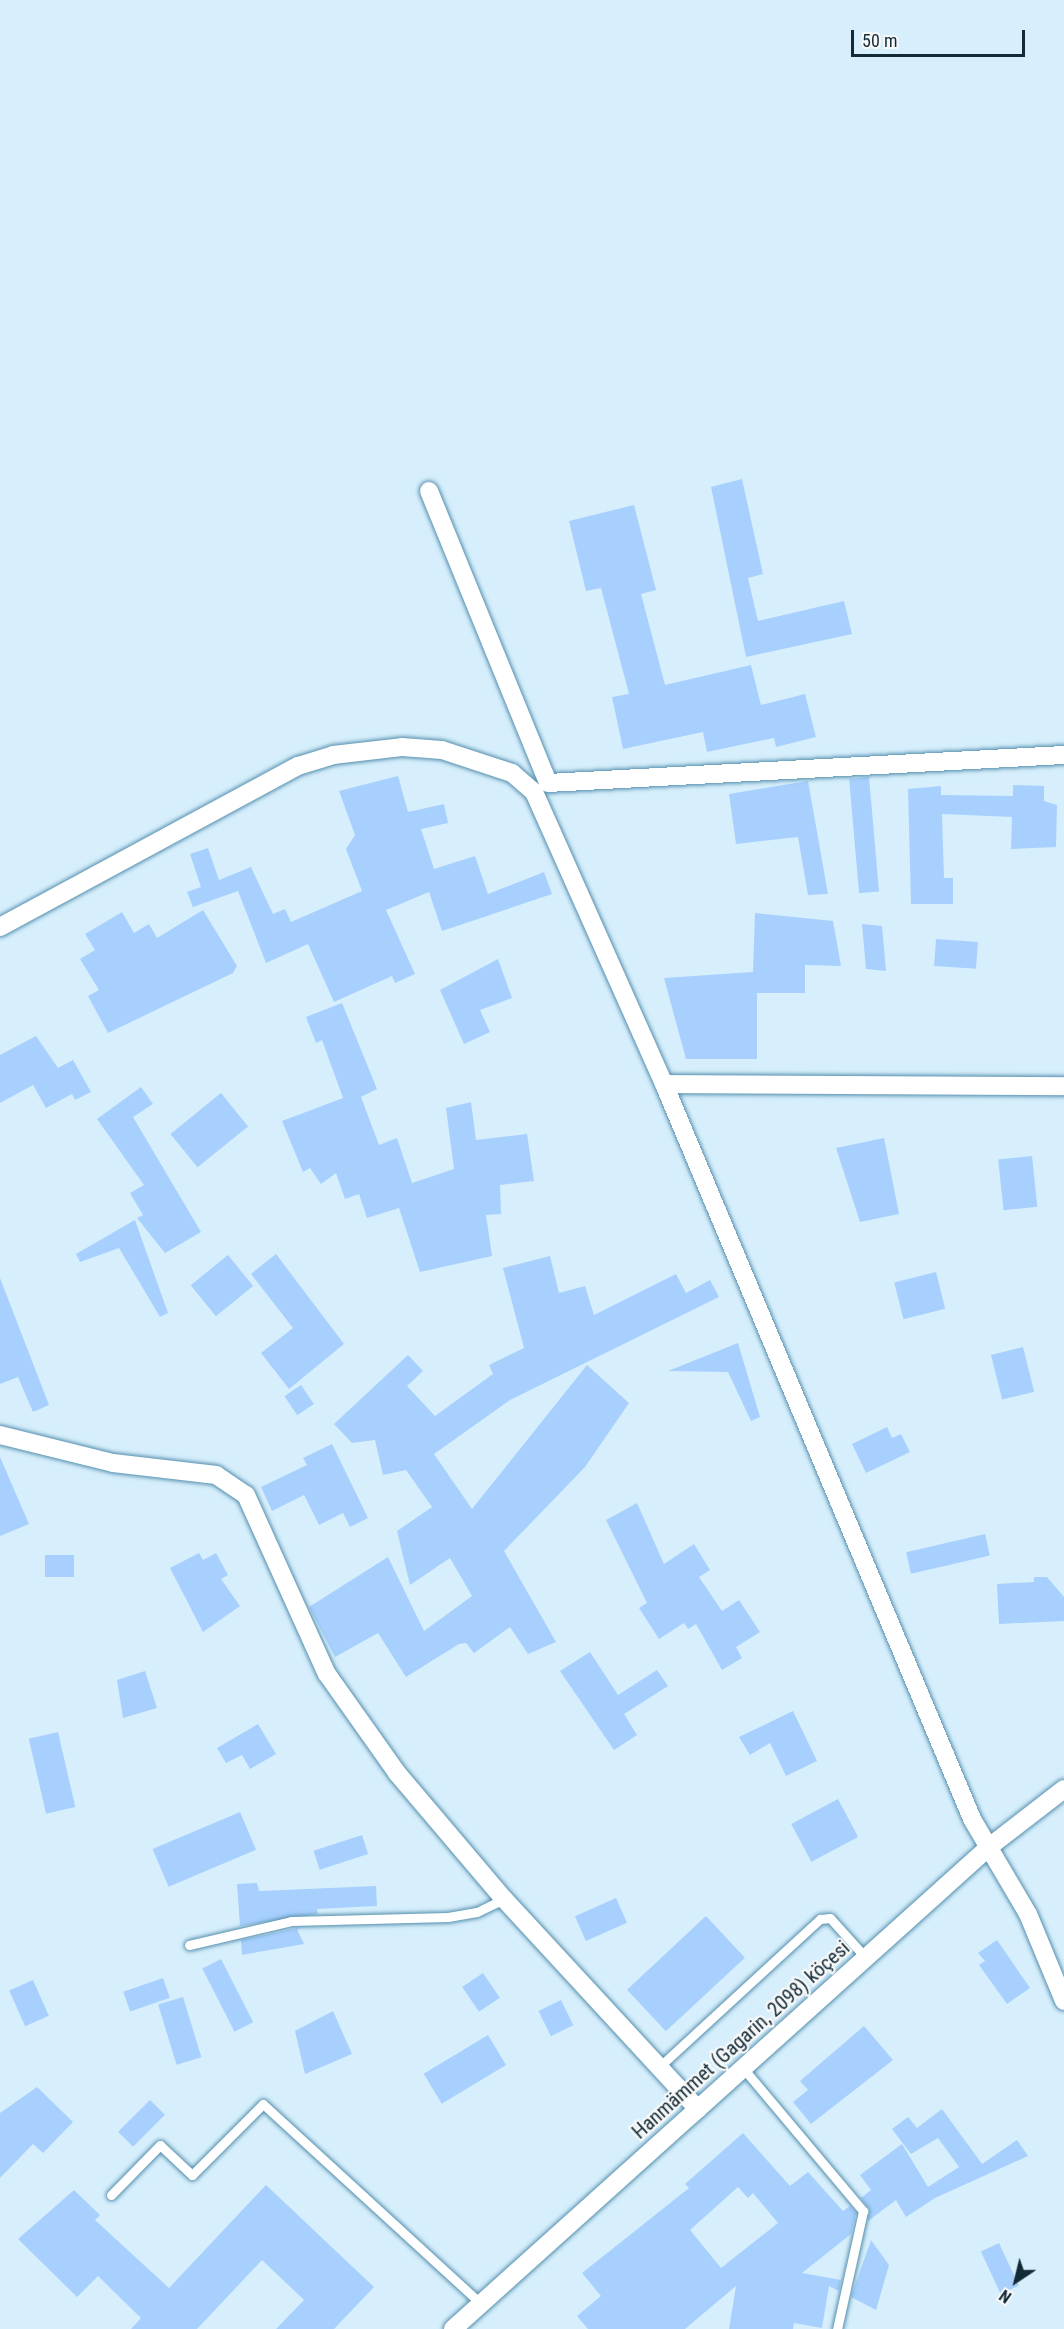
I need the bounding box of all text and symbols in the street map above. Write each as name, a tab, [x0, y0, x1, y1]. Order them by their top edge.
scale bar	[854, 18, 1028, 56]
text: 50 m	[862, 30, 897, 51]
street label: Hanmämmet (Gagarin, 2098) köçesi	[627, 1936, 855, 2144]
north arrow	[986, 2251, 1046, 2311]
text: N	[996, 2286, 1015, 2307]

